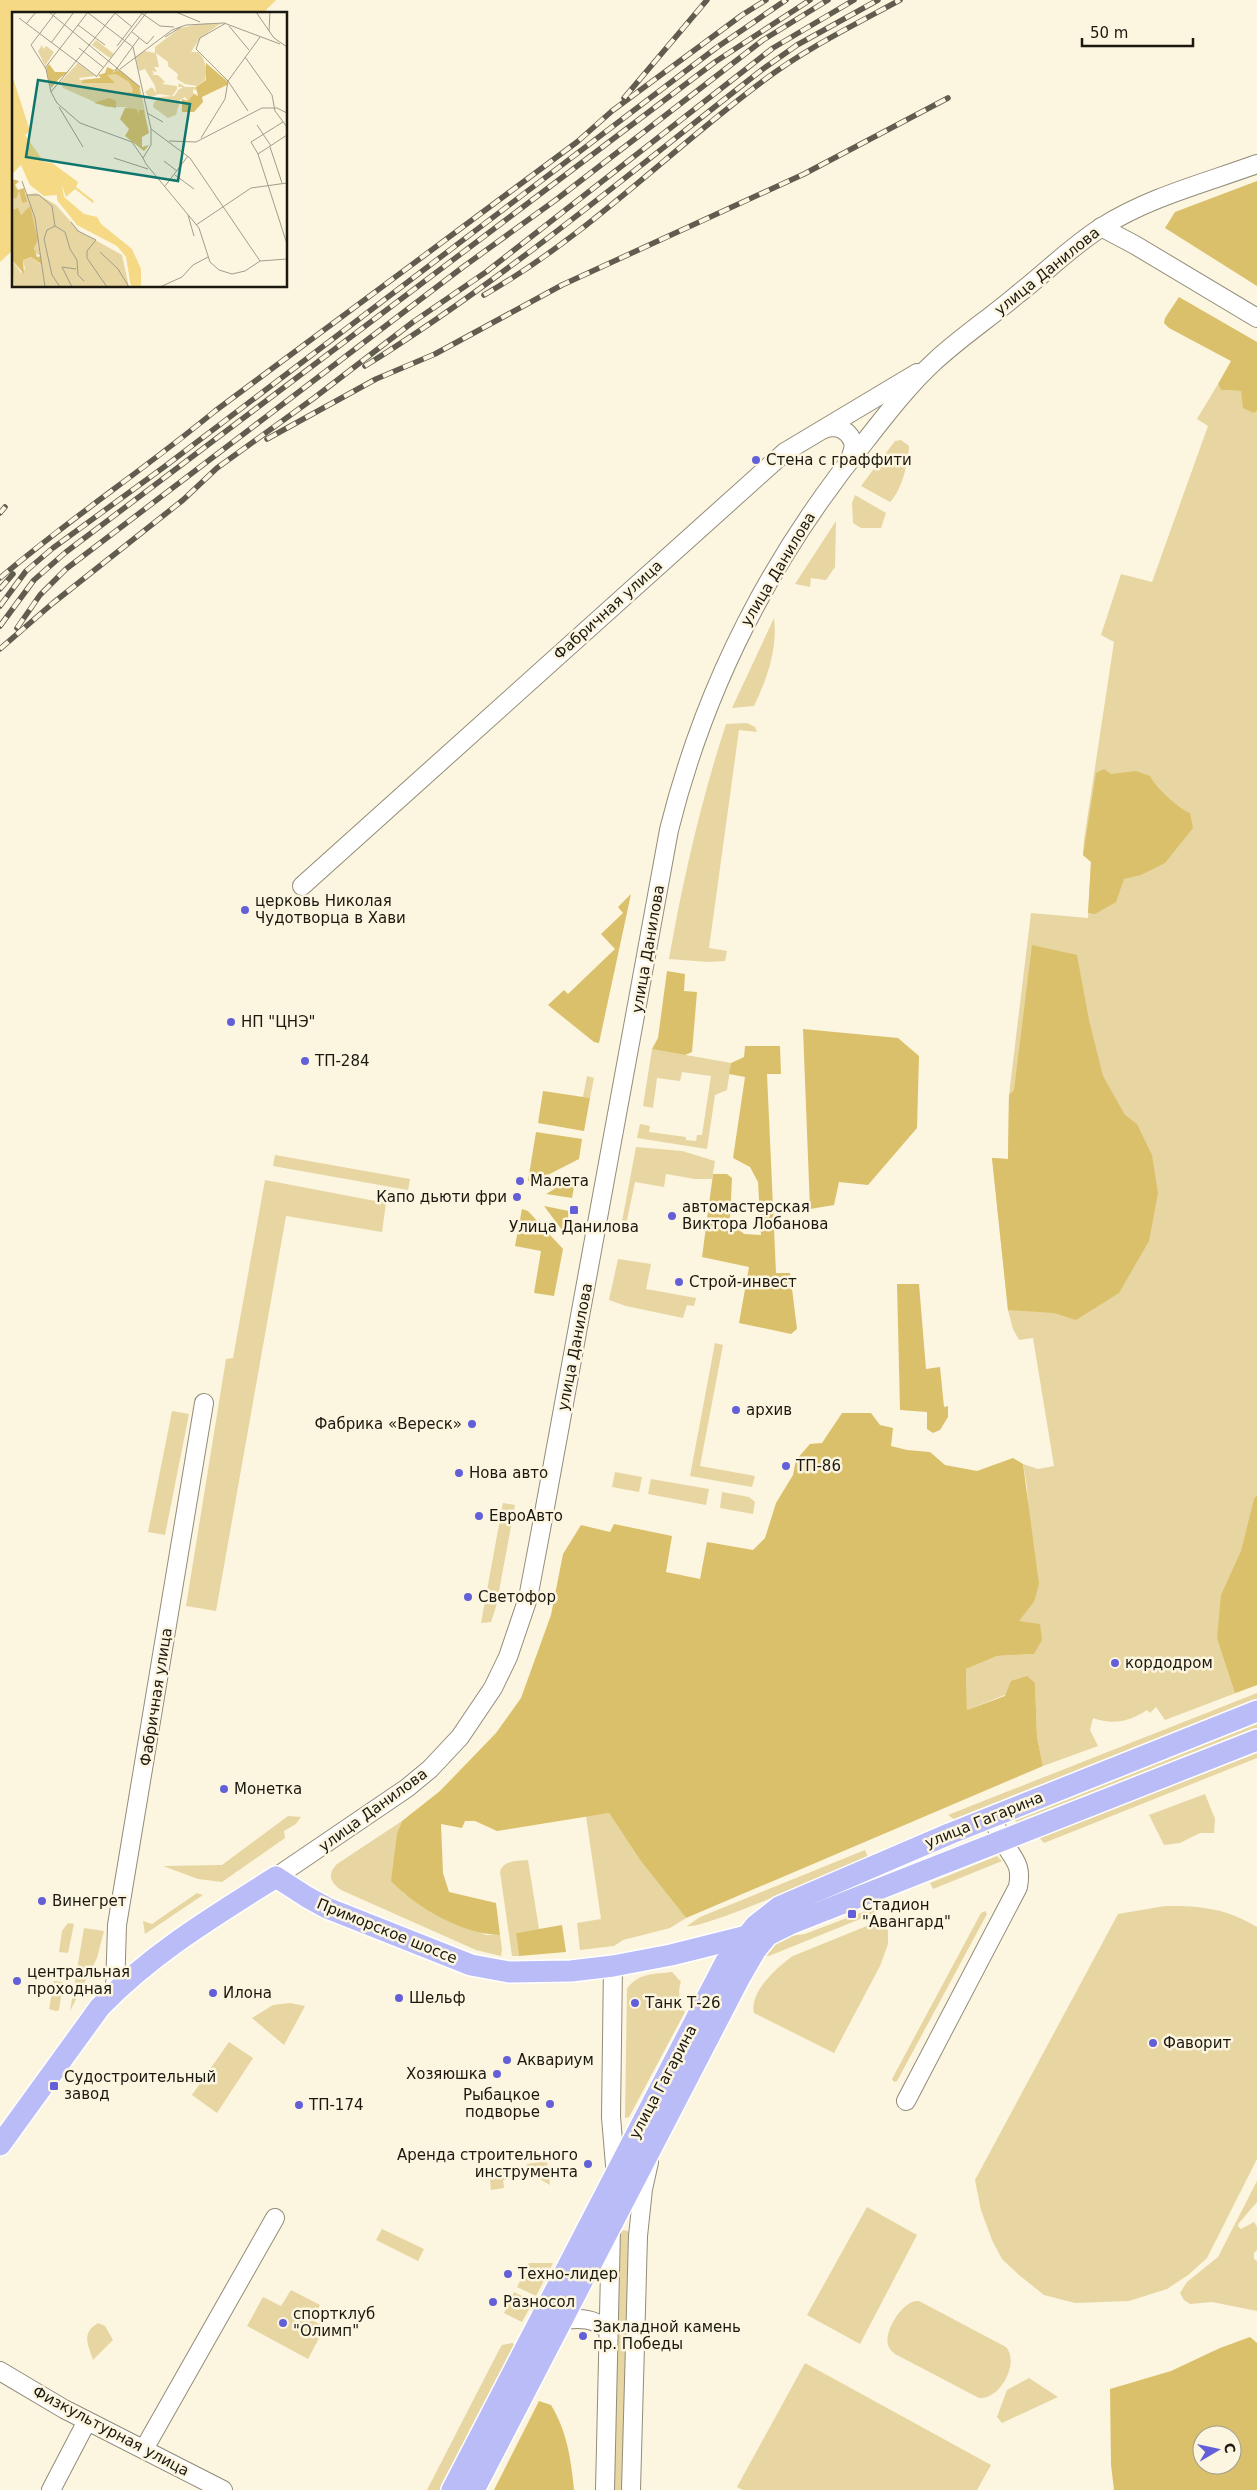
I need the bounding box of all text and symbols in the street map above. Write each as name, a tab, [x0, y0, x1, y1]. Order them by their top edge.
inset map	[12, 12, 288, 288]
scale bar	[1082, 15, 1193, 47]
text: 50 m	[1090, 24, 1128, 42]
street label: улица Данилова	[991, 223, 1103, 319]
place label: Стена с граффити	[766, 451, 912, 469]
marker: Стена с граффити	[750, 454, 762, 466]
street label: улица Данилова	[737, 509, 819, 629]
street label: Фабричная улица	[550, 557, 666, 663]
street label: улица Данилова	[628, 884, 668, 1014]
place label: церковь Николая Чудотворца в Хави	[255, 892, 406, 927]
marker: церковь Николая Чудотворца в Хави	[239, 904, 251, 916]
place label: НП "ЦНЭ"	[241, 1013, 316, 1031]
marker: НП "ЦНЭ"	[225, 1016, 237, 1028]
place label: ТП-284	[314, 1052, 370, 1070]
marker: ТП-284	[299, 1055, 311, 1067]
place label: Малета	[530, 1172, 589, 1190]
marker: Малета	[514, 1175, 526, 1187]
place label: Капо дьюти фри	[376, 1188, 507, 1206]
marker: Капо дьюти фри	[511, 1191, 523, 1203]
place label: автомастерская Виктора Лобанова	[682, 1198, 828, 1233]
marker: Улица Данилова	[568, 1204, 580, 1216]
marker: автомастерская Виктора Лобанова	[666, 1210, 678, 1222]
place label: Улица Данилова	[509, 1218, 639, 1236]
place label: Строй-инвест	[689, 1273, 797, 1291]
marker: Строй-инвест	[673, 1276, 685, 1288]
street label: улица Данилова	[554, 1282, 596, 1412]
place label: архив	[746, 1401, 792, 1419]
marker: архив	[730, 1404, 742, 1416]
place label: Фабрика «Вереск»	[314, 1415, 462, 1433]
marker: Фабрика «Вереск»	[466, 1418, 478, 1430]
place label: ТП-86	[795, 1457, 841, 1475]
marker: ТП-86	[780, 1460, 792, 1472]
place label: Нова авто	[469, 1464, 548, 1482]
marker: Нова авто	[453, 1467, 465, 1479]
place label: ЕвроАвто	[489, 1507, 563, 1525]
marker: ЕвроАвто	[473, 1510, 485, 1522]
place label: Светофор	[478, 1588, 556, 1606]
marker: Светофор	[462, 1591, 474, 1603]
street label: Фабричная улица	[136, 1627, 176, 1767]
place label: кордодром	[1125, 1654, 1213, 1672]
marker: кордодром	[1109, 1657, 1121, 1669]
street label: улица Данилова	[315, 1765, 431, 1855]
place label: Монетка	[234, 1780, 302, 1798]
marker: Монетка	[218, 1783, 230, 1795]
street label: улица Гагарина	[922, 1788, 1046, 1852]
place label: Винегрет	[52, 1892, 127, 1910]
marker: Винегрет	[36, 1895, 48, 1907]
street label: Приморское шоссе	[314, 1895, 460, 1967]
place label: Стадион "Авангард"	[862, 1896, 951, 1931]
marker: Стадион "Авангард"	[846, 1908, 858, 1920]
place label: центральная проходная	[27, 1963, 130, 1998]
marker: центральная проходная	[11, 1975, 23, 1987]
place label: Илона	[223, 1984, 272, 2002]
marker: Илона	[207, 1987, 219, 1999]
place label: Шельф	[409, 1989, 466, 2007]
marker: Шельф	[393, 1992, 405, 2004]
place label: Танк Т-26	[644, 1994, 721, 2012]
marker: Танк Т-26	[629, 1997, 641, 2009]
street label: улица Гагарина	[625, 2022, 701, 2142]
place label: Фаворит	[1163, 2034, 1231, 2052]
marker: Фаворит	[1147, 2037, 1159, 2049]
place label: Аквариум	[517, 2051, 594, 2069]
marker: Аквариум	[501, 2054, 513, 2066]
place label: Хозяюшка	[406, 2065, 487, 2083]
place label: Судостроительный завод	[64, 2068, 216, 2103]
marker: Хозяюшка	[491, 2068, 503, 2080]
marker: Судостроительный завод	[48, 2080, 60, 2092]
place label: Рыбацкое подворье	[463, 2086, 540, 2121]
place label: ТП-174	[308, 2096, 364, 2114]
marker: Рыбацкое подворье	[544, 2098, 556, 2110]
marker: ТП-174	[293, 2099, 305, 2111]
place label: Аренда строительного инструмента	[397, 2146, 578, 2181]
marker: Аренда строительного инструмента	[582, 2158, 594, 2170]
place label: Техно-лидер	[517, 2265, 618, 2283]
marker: Техно-лидер	[502, 2268, 514, 2280]
place label: Разносол	[503, 2293, 575, 2311]
marker: Разносол	[487, 2296, 499, 2308]
place label: спортклуб "Олимп"	[293, 2305, 375, 2340]
marker: спортклуб "Олимп"	[277, 2317, 289, 2329]
place label: Закладной камень пр. Победы	[593, 2318, 741, 2353]
marker: Закладной камень пр. Победы	[577, 2330, 589, 2342]
street label: Физкультурная улица	[30, 2382, 192, 2480]
north arrow	[1192, 2425, 1242, 2475]
text: С	[1221, 2442, 1239, 2454]

